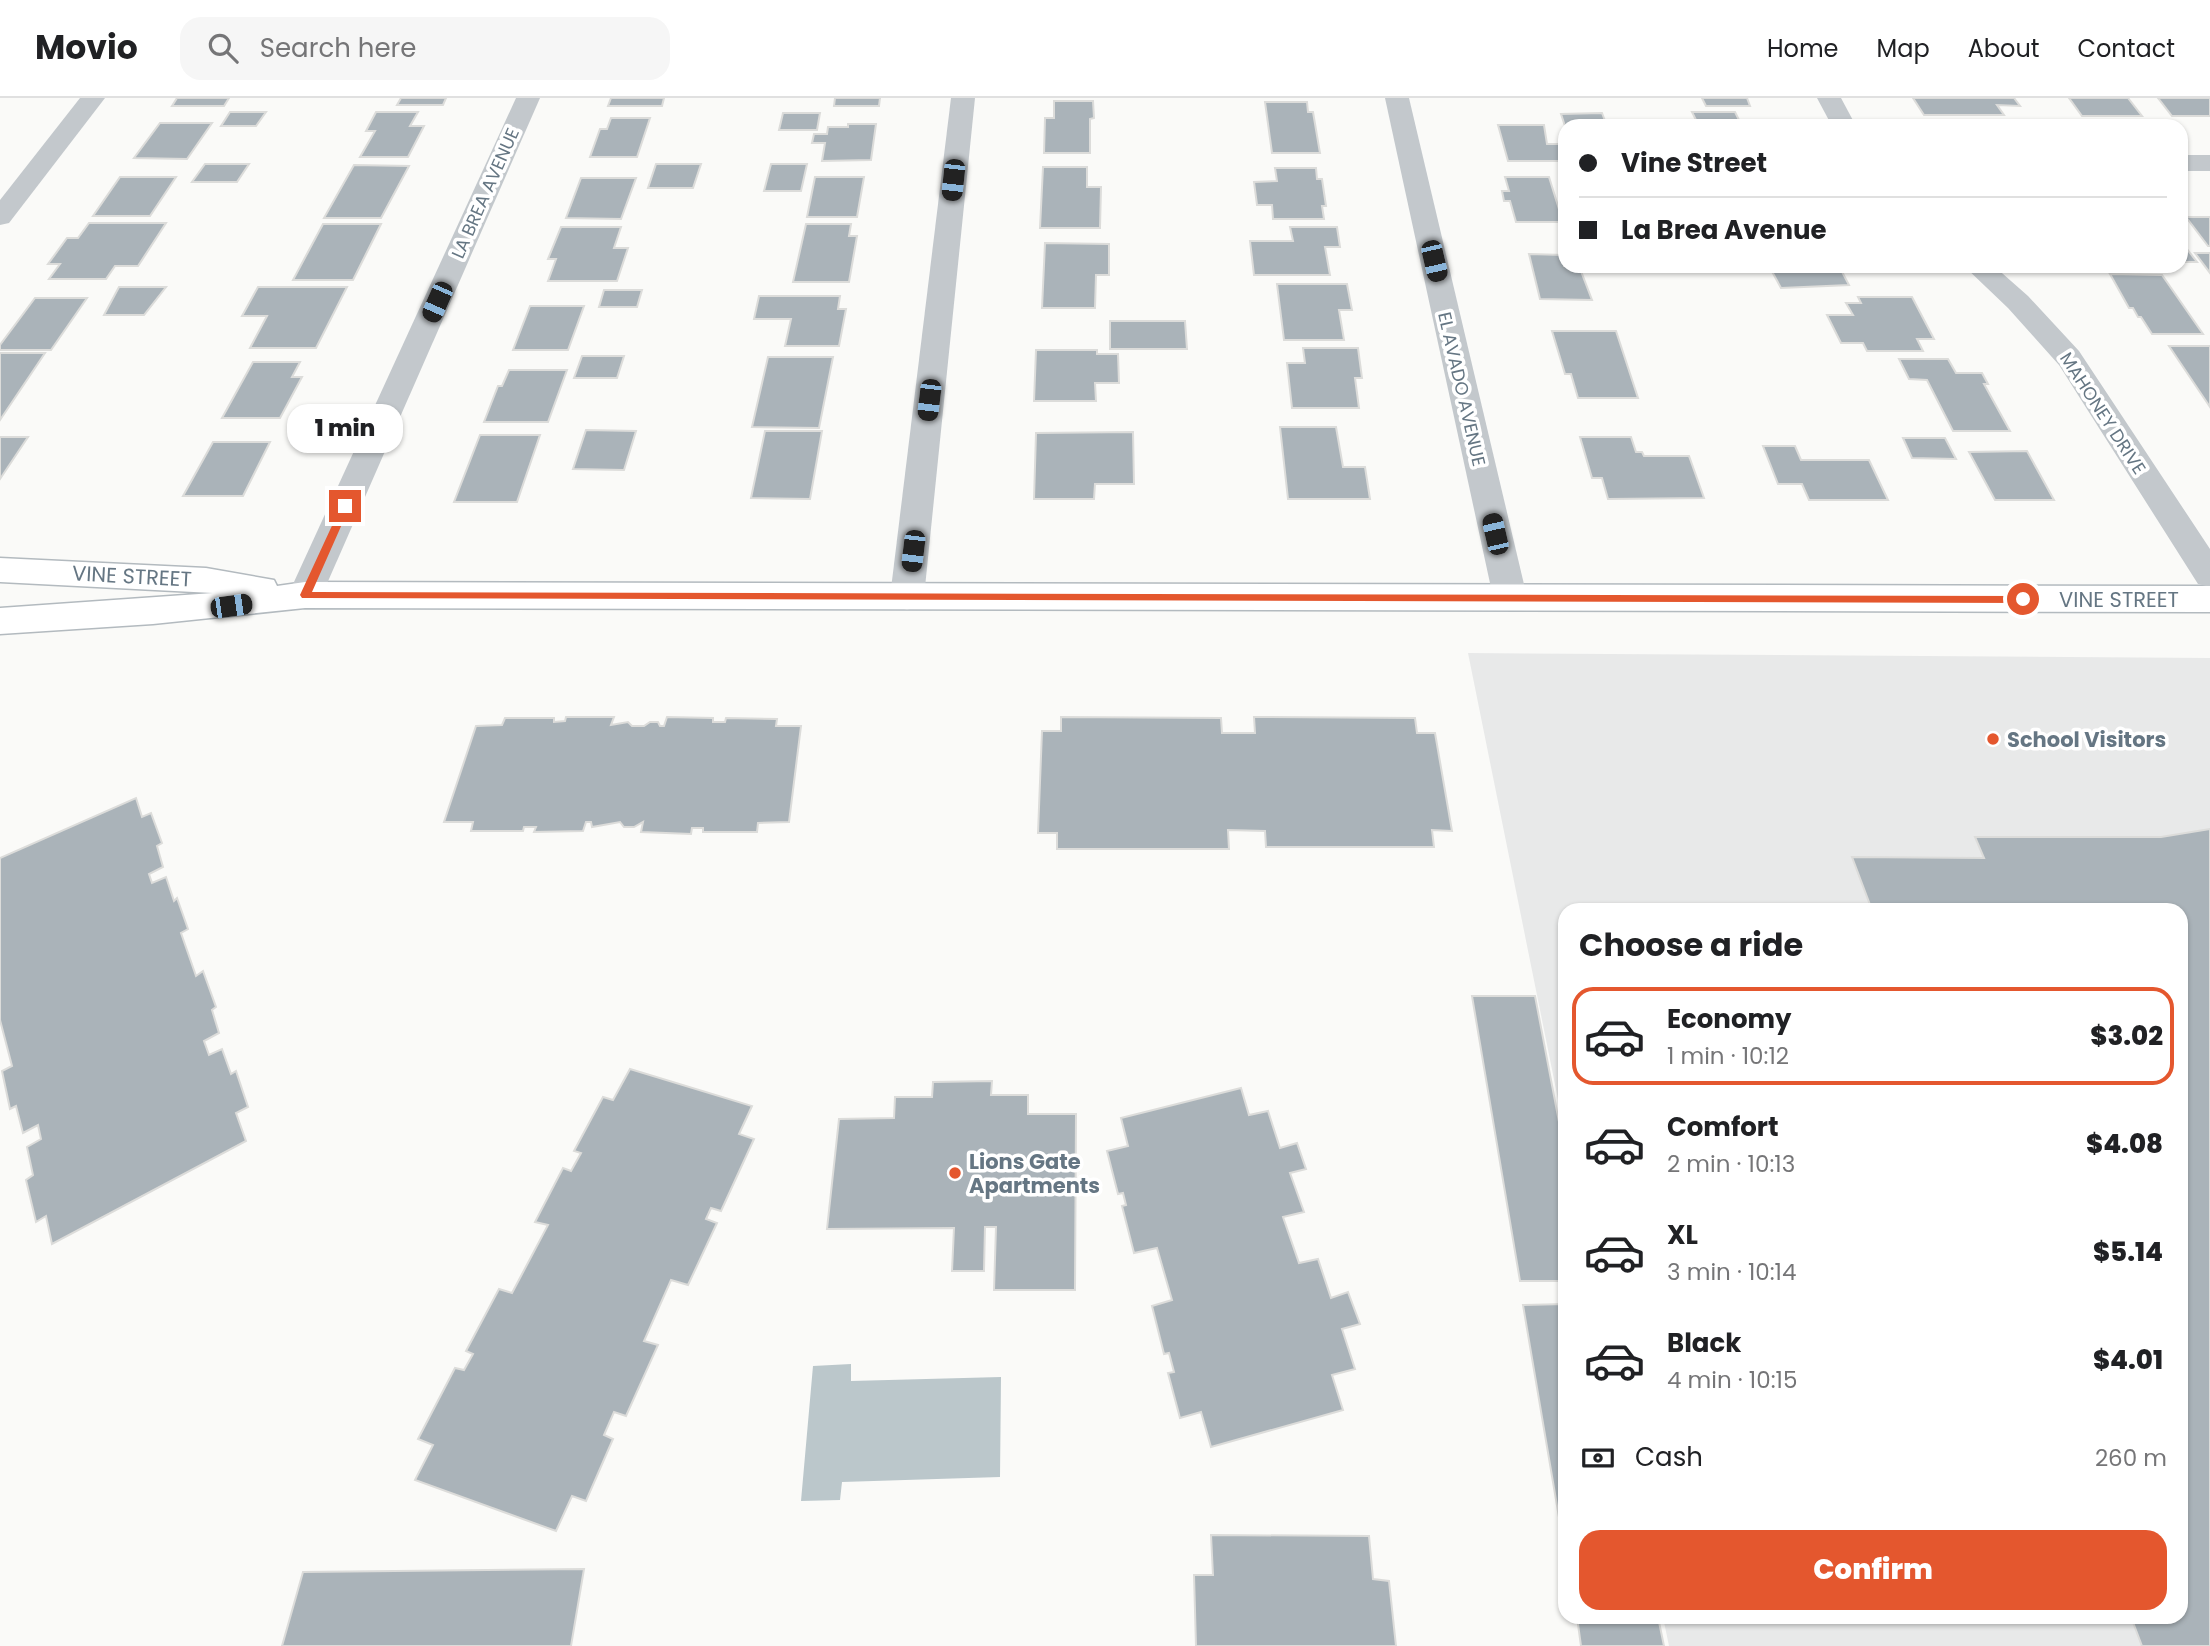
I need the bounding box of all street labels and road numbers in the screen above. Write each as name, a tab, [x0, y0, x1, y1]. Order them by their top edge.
street label: LA BREA AVENUE	[445, 124, 525, 262]
street label: EL AVADO AVENUE	[1432, 309, 1492, 469]
street label: MAHONEY DRIVE	[2054, 347, 2152, 479]
street label: VINE STREET	[71, 558, 193, 594]
street label: VINE STREET	[2059, 585, 2179, 614]

